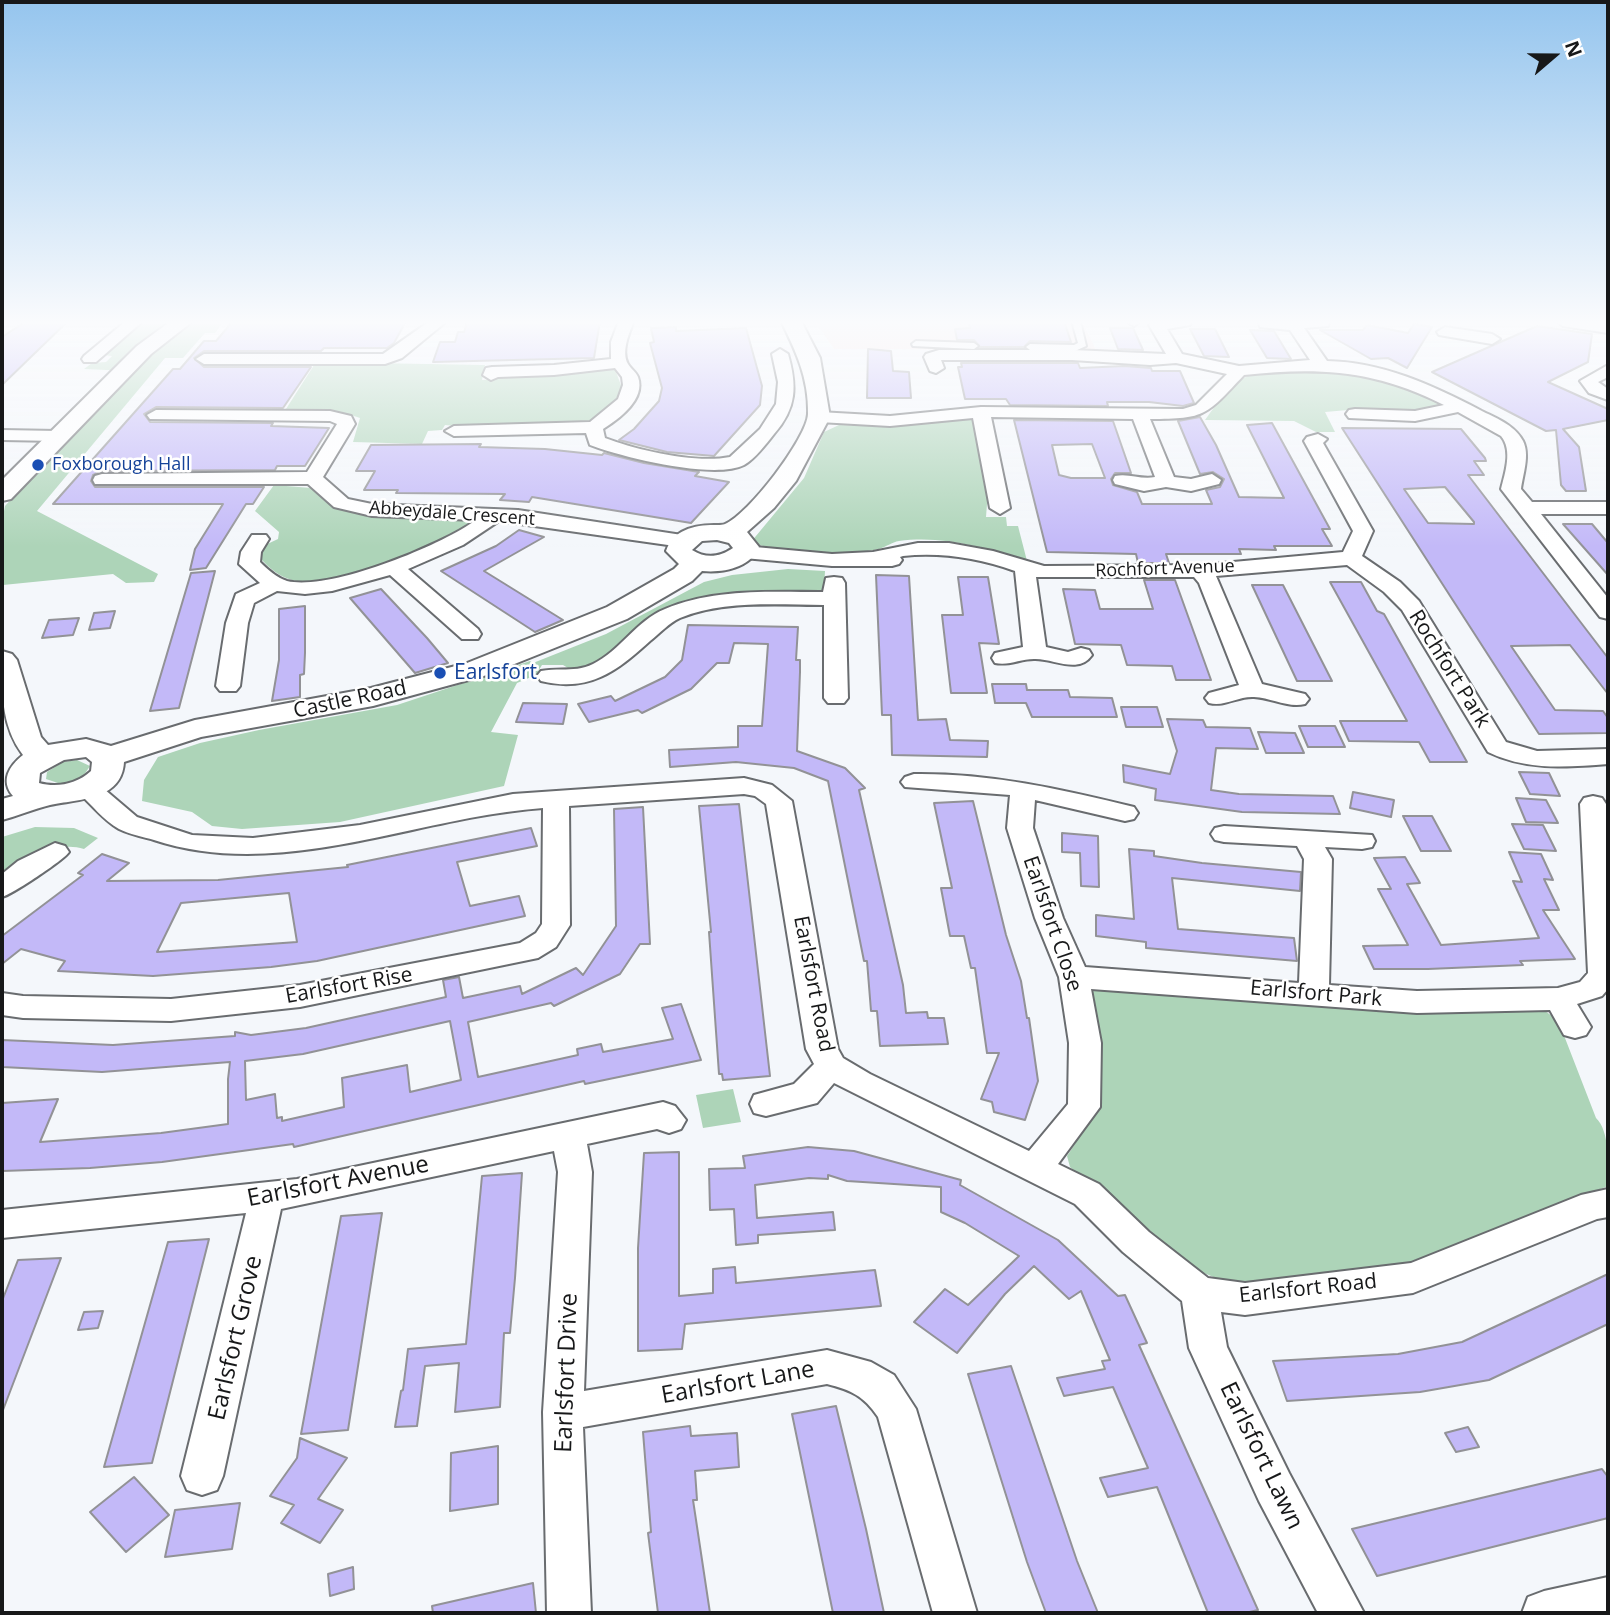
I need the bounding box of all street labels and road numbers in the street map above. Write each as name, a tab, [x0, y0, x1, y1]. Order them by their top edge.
street label: Abbeydale Crescent	[368, 497, 536, 531]
street label: Rochfort Avenue	[1095, 556, 1235, 582]
street label: Rochfort Park	[1403, 606, 1495, 732]
street label: Castle Road	[291, 676, 409, 724]
street label: Earlsfort Close	[1017, 853, 1087, 995]
street label: Earlsfort Road	[787, 914, 839, 1054]
street label: Earlsfort Rise	[284, 962, 414, 1010]
street label: Earlsfort Park	[1249, 976, 1383, 1012]
street label: Earlsfort Avenue	[245, 1150, 431, 1214]
street label: Earlsfort Grove	[203, 1253, 269, 1423]
street label: Earlsfort Road	[1238, 1269, 1378, 1309]
street label: Earlsfort Drive	[550, 1293, 584, 1453]
street label: Earlsfort Lane	[659, 1355, 817, 1411]
street label: Earlsfort Lawn	[1213, 1378, 1309, 1534]

